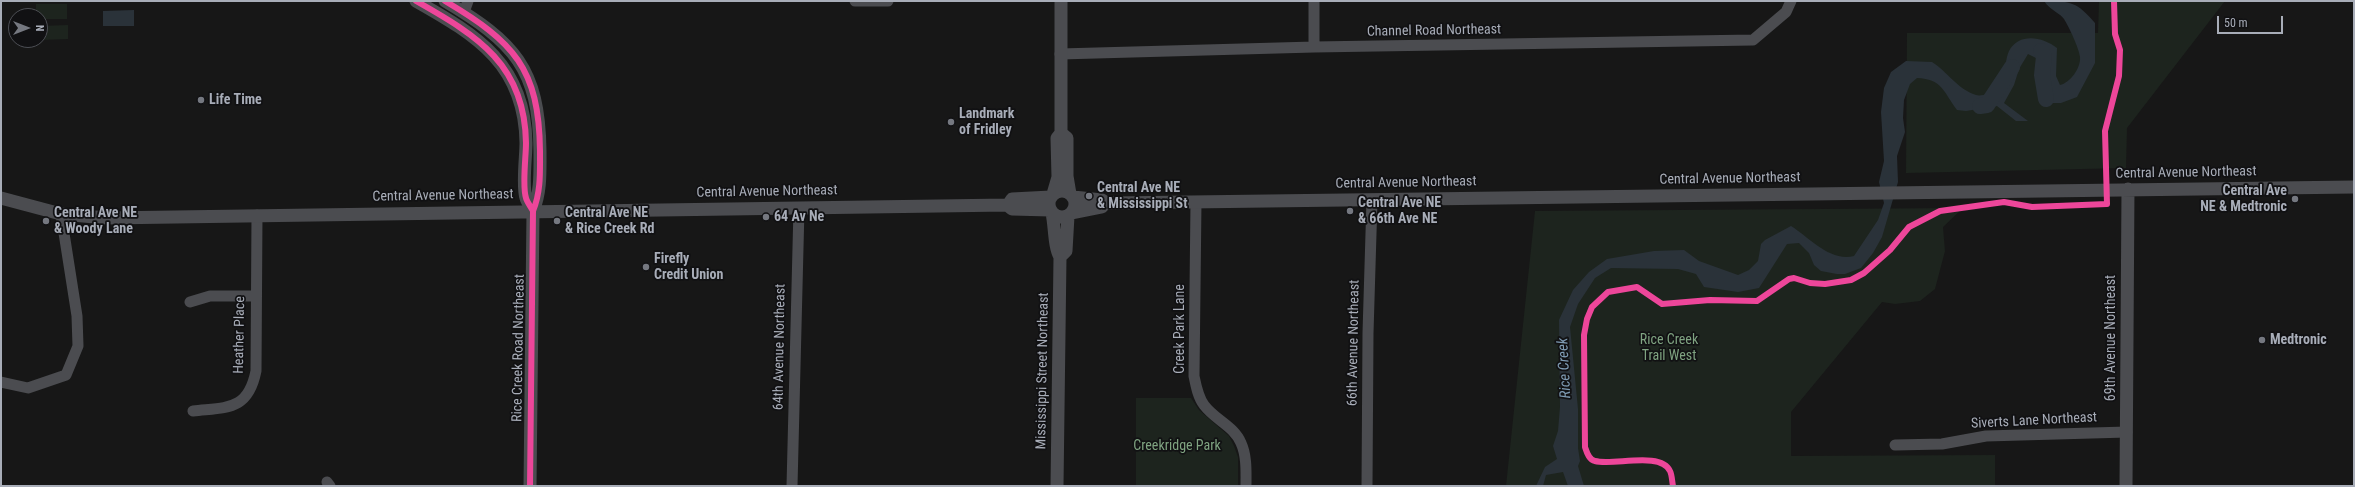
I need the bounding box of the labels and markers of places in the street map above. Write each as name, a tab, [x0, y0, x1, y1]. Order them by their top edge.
place label: Life Time	[209, 92, 262, 108]
marker: Life Time	[196, 95, 206, 105]
place label: Landmark of Fridley	[959, 106, 1014, 138]
marker: Landmark of Fridley	[946, 117, 956, 127]
place label: Central Ave NE & Mississippi St	[1097, 180, 1187, 212]
place label: Central Ave NE & Medtronic	[2200, 183, 2287, 216]
marker: Central Ave NE & Mississippi St	[1084, 191, 1094, 201]
marker: Central Ave NE & Medtronic	[2290, 194, 2300, 204]
place label: Central Ave NE & 66th Ave NE	[1358, 195, 1441, 228]
place label: Central Ave NE & Woody Lane	[54, 205, 137, 238]
place label: Central Ave NE & Rice Creek Rd	[565, 205, 654, 238]
marker: Central Ave NE & 66th Ave NE	[1345, 206, 1355, 216]
place label: 64 Av Ne	[774, 209, 824, 225]
marker: 64 Av Ne	[761, 212, 771, 222]
marker: Central Ave NE & Woody Lane	[41, 216, 51, 226]
marker: Central Ave NE & Rice Creek Rd	[552, 216, 562, 226]
place label: Firefly Credit Union	[654, 251, 723, 284]
marker: Firefly Credit Union	[641, 262, 651, 272]
place label: Medtronic	[2270, 332, 2327, 348]
marker: Medtronic	[2257, 335, 2267, 345]

